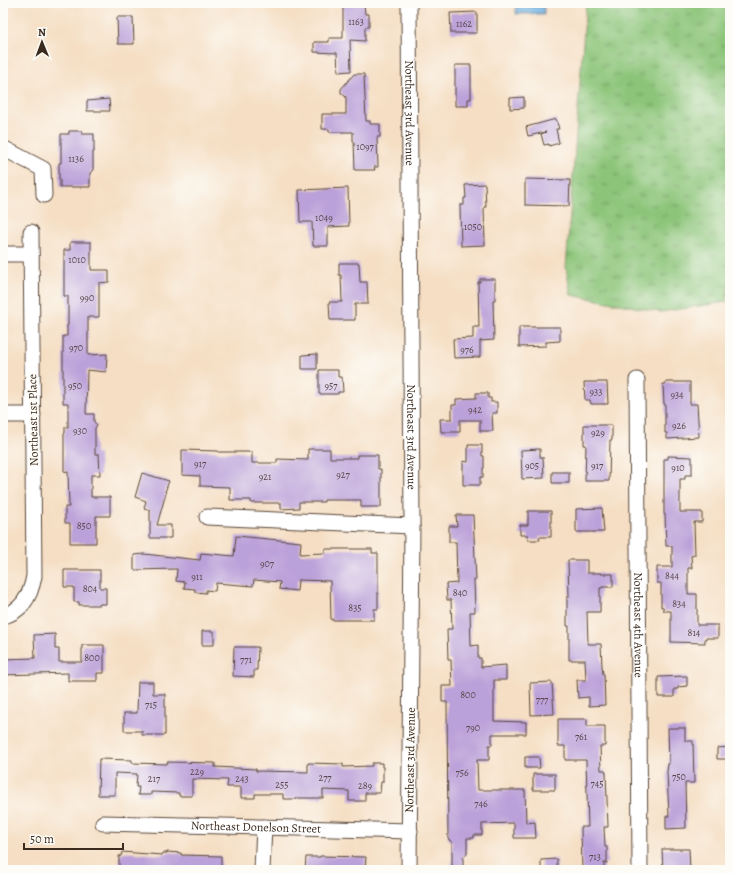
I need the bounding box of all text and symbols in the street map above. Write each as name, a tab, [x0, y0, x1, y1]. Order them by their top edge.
house number: 1163	[348, 15, 364, 28]
house number: 1162	[456, 17, 472, 30]
north arrow	[22, 22, 62, 62]
text: N	[38, 25, 46, 40]
street label: Northeast 3rd Avenue	[401, 60, 418, 166]
house number: 1097	[356, 140, 375, 153]
house number: 1136	[68, 152, 84, 165]
house number: 1049	[315, 211, 333, 224]
house number: 1050	[464, 220, 482, 233]
house number: 1010	[68, 253, 86, 266]
house number: 990	[80, 291, 94, 304]
house number: 970	[69, 341, 83, 354]
house number: 976	[460, 343, 474, 356]
street label: Northeast 1st Place	[24, 374, 42, 466]
house number: 950	[68, 379, 82, 392]
house number: 957	[324, 379, 338, 392]
street label: Northeast 3rd Avenue	[403, 384, 420, 490]
house number: 933	[590, 385, 602, 398]
house number: 934	[670, 388, 684, 401]
house number: 942	[468, 403, 482, 416]
house number: 926	[672, 419, 686, 432]
house number: 930	[73, 424, 87, 437]
house number: 929	[591, 426, 605, 439]
house number: 917	[194, 457, 207, 470]
house number: 905	[525, 459, 539, 472]
house number: 917	[591, 459, 604, 472]
house number: 910	[671, 461, 685, 474]
house number: 927	[336, 468, 351, 481]
house number: 921	[259, 470, 272, 483]
house number: 850	[77, 519, 91, 532]
house number: 907	[260, 557, 275, 570]
house number: 844	[665, 569, 679, 582]
house number: 911	[191, 570, 203, 583]
street label: Northeast 4th Avenue	[630, 572, 647, 678]
house number: 804	[83, 582, 98, 595]
house number: 840	[453, 586, 467, 599]
house number: 834	[672, 597, 686, 610]
house number: 835	[348, 601, 362, 614]
house number: 814	[688, 626, 701, 639]
house number: 800	[84, 651, 100, 664]
house number: 771	[240, 653, 252, 666]
house number: 800	[460, 688, 476, 701]
house number: 777	[536, 693, 549, 706]
house number: 715	[145, 698, 157, 711]
street label: Northeast 3rd Avenue	[401, 707, 419, 813]
house number: 790	[466, 721, 480, 734]
house number: 761	[575, 730, 588, 743]
house number: 229	[190, 765, 204, 778]
house number: 756	[455, 766, 469, 779]
house number: 750	[672, 770, 686, 783]
house number: 277	[318, 771, 332, 784]
house number: 217	[148, 772, 161, 785]
house number: 243	[235, 772, 249, 785]
house number: 745	[590, 777, 604, 790]
house number: 255	[275, 778, 289, 791]
house number: 289	[358, 779, 373, 792]
house number: 746	[474, 797, 488, 810]
street label: Northeast Donelson Street	[191, 817, 321, 837]
scale bar	[24, 825, 123, 851]
text: 50 m	[30, 831, 54, 847]
house number: 713	[589, 850, 601, 863]

